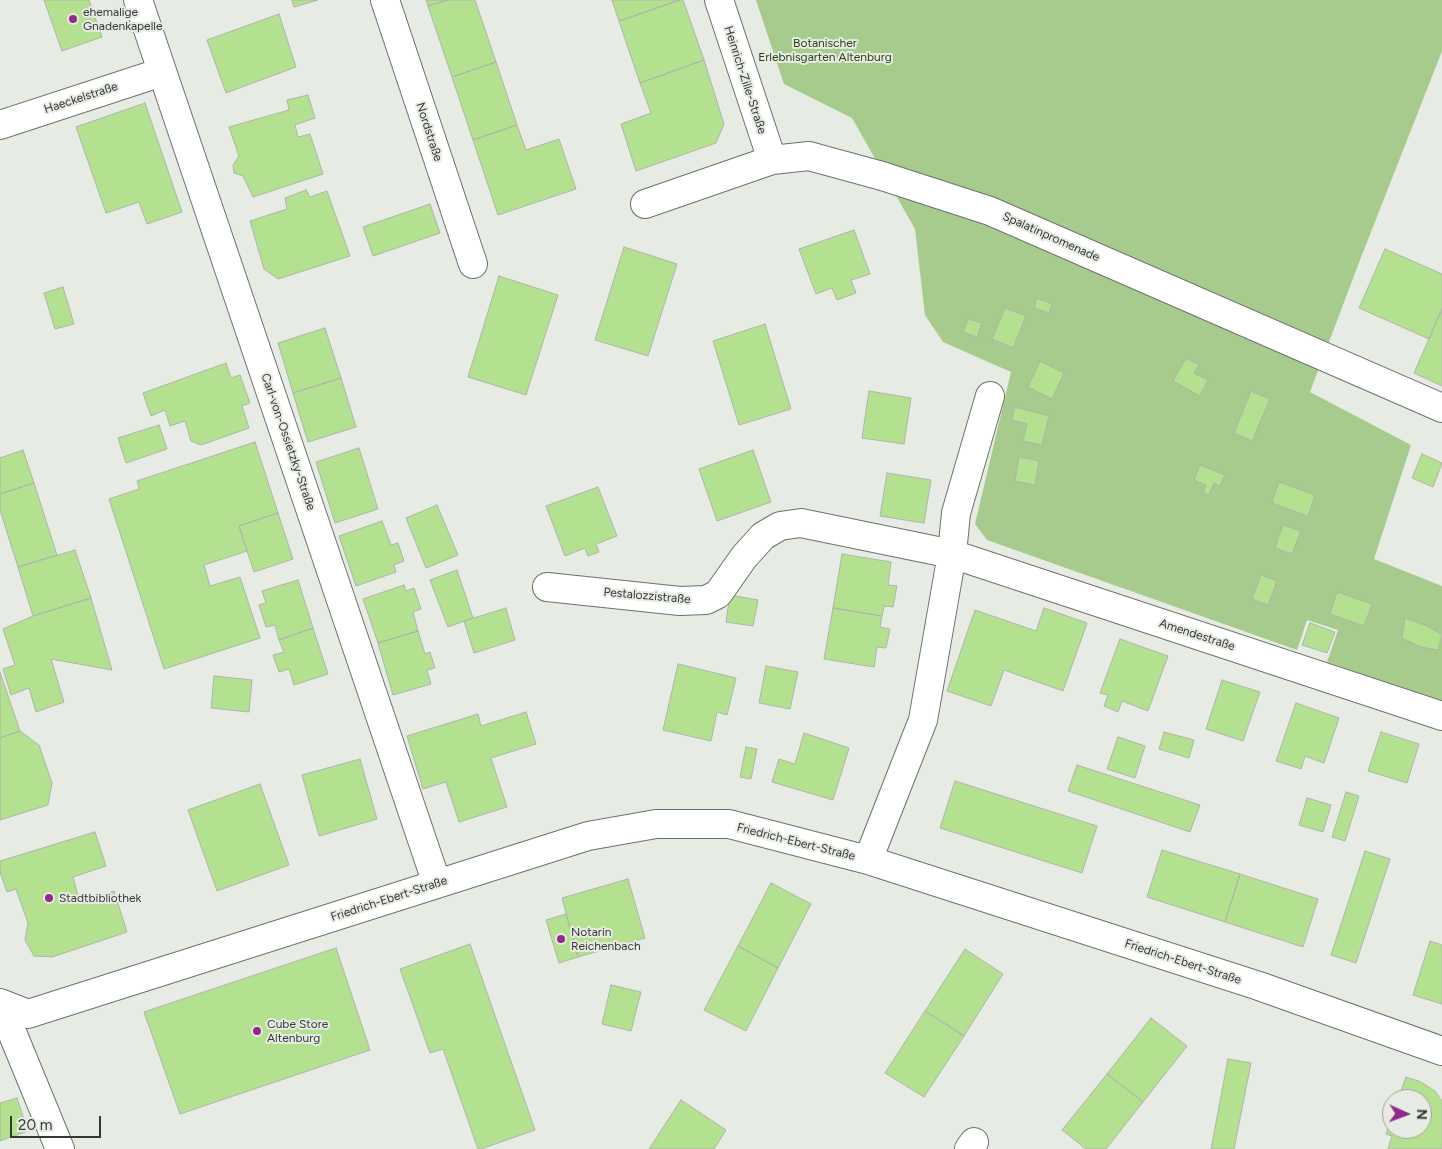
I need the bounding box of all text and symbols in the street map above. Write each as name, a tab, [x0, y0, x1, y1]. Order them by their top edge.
place label: ehemalige Gnadenkapelle	[83, 5, 163, 33]
marker: ehemalige Gnadenkapelle	[67, 13, 79, 25]
street label: Heinrich-Zille-Straße	[721, 24, 769, 136]
park label: Botanischer Erlebnisgarten Altenburg	[758, 36, 892, 64]
street label: Haeckelstraße	[42, 79, 120, 117]
street label: Nordstraße	[413, 101, 445, 163]
street label: Spalatinpromenade	[1000, 209, 1102, 265]
street label: Carl-von-Ossietzky-Straße	[258, 372, 318, 512]
street label: Pestalozzistraße	[603, 585, 691, 607]
street label: Amendestraße	[1157, 616, 1237, 654]
street label: Friedrich-Ebert-Straße	[735, 820, 857, 864]
street label: Friedrich-Ebert-Straße	[329, 873, 449, 925]
place label: Stadtbibliothek	[59, 891, 141, 905]
marker: Stadtbibliothek	[43, 892, 55, 904]
place label: Notarin Reichenbach	[571, 925, 641, 953]
marker: Notarin Reichenbach	[555, 933, 567, 945]
street label: Friedrich-Ebert-Straße	[1123, 936, 1243, 988]
place label: Cube Store Altenburg	[267, 1017, 328, 1045]
marker: Cube Store Altenburg	[251, 1025, 263, 1037]
north arrow	[1382, 1089, 1432, 1139]
scale bar	[12, 1106, 104, 1138]
text: N	[1413, 1109, 1430, 1120]
text: 20 m	[18, 1116, 52, 1134]

